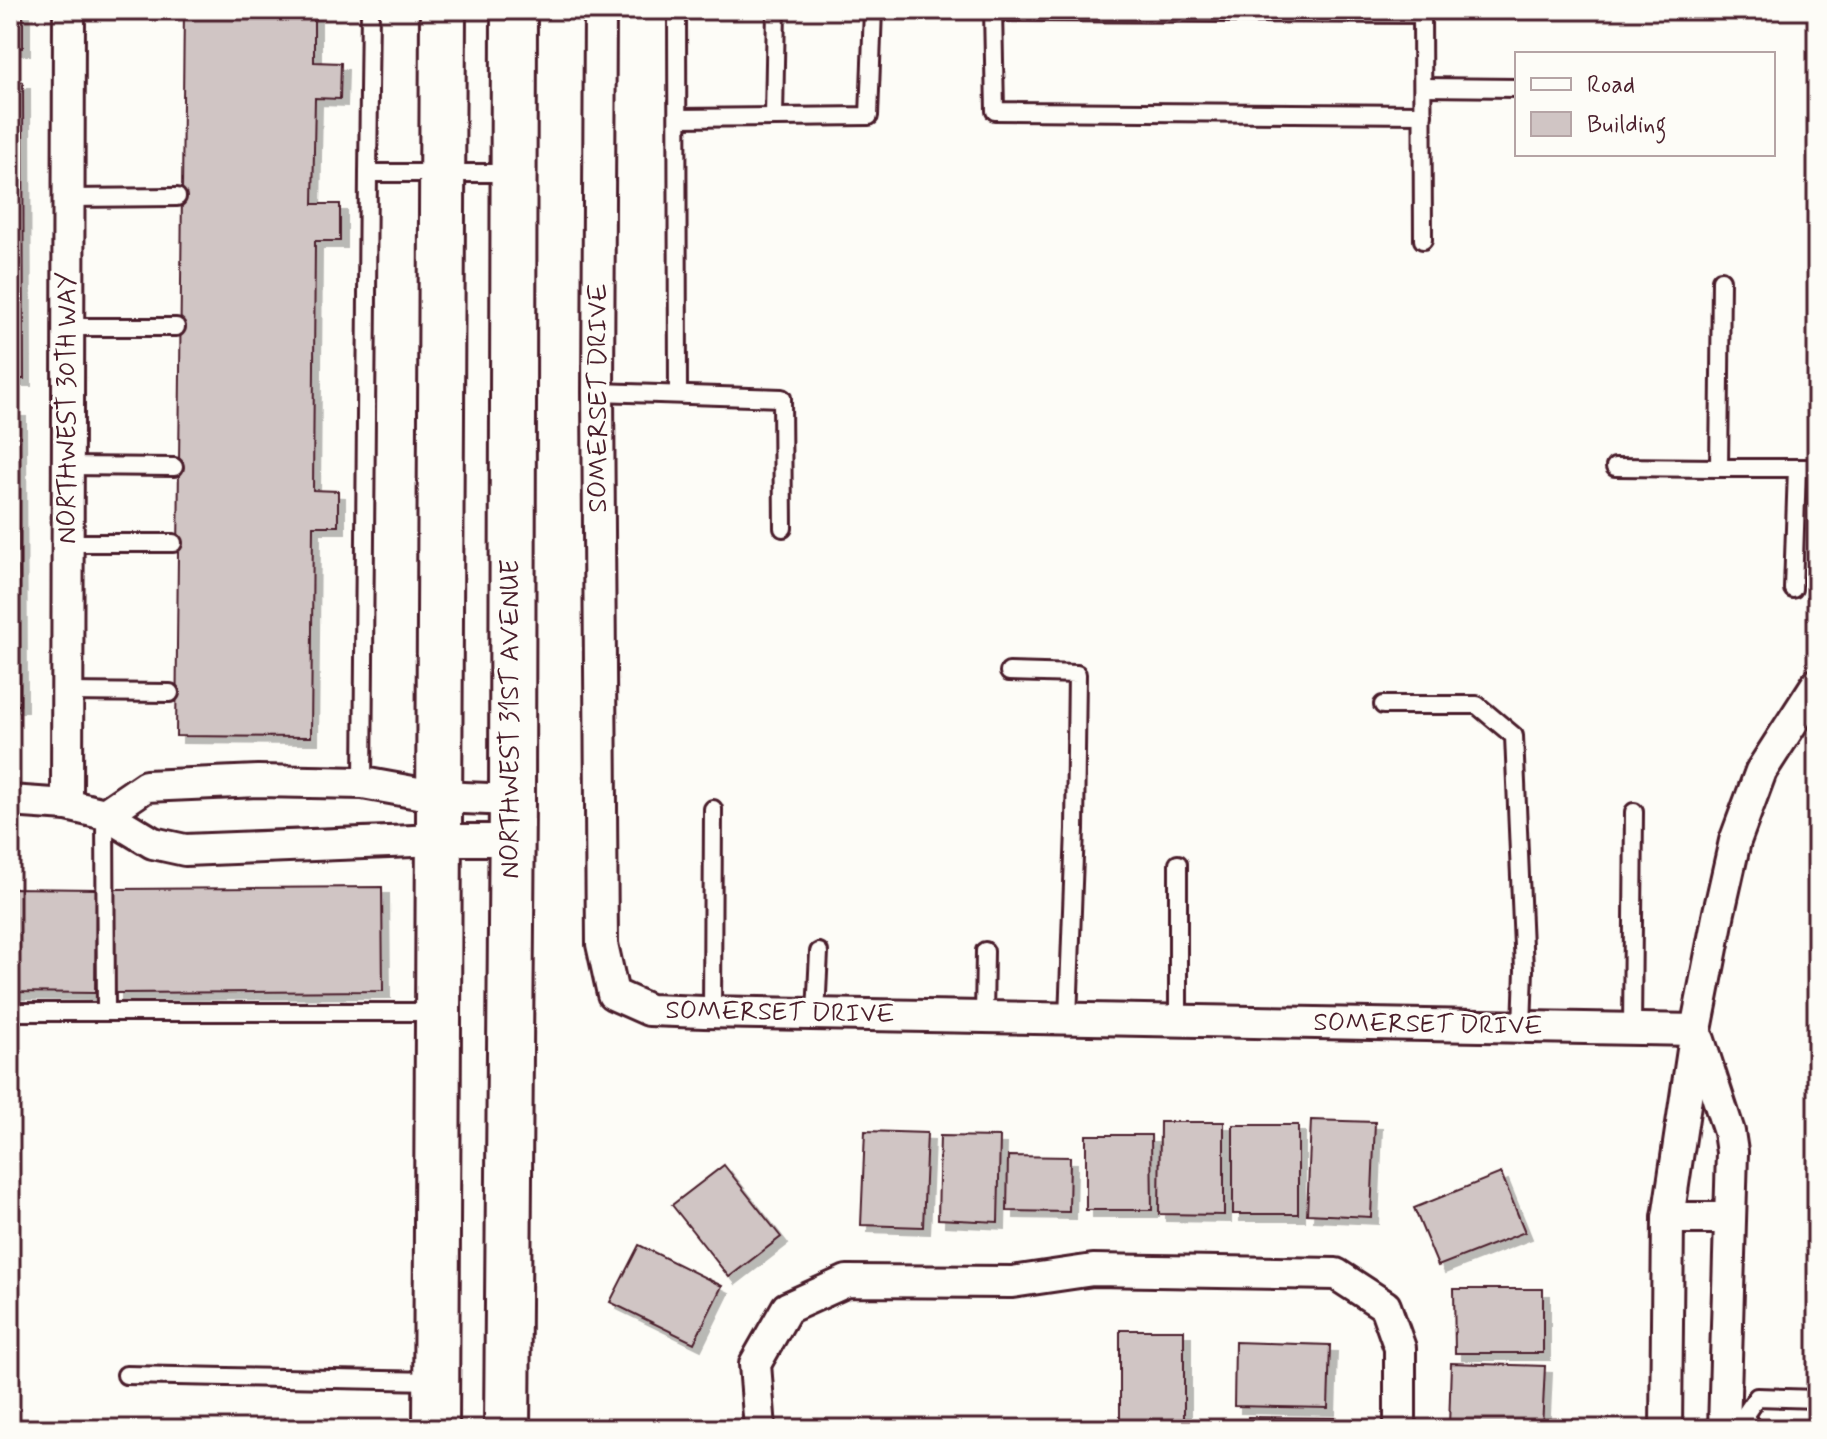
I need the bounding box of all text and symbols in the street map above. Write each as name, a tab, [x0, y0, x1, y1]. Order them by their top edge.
legend	[1515, 52, 1775, 156]
text: Road	[1587, 70, 1635, 101]
text: Building	[1587, 110, 1667, 144]
street label: NORTHWEST 30TH WAY	[51, 272, 85, 544]
street label: SOMERSET DRIVE	[582, 283, 616, 513]
street label: NORTHWEST 31ST AVENUE	[494, 559, 528, 879]
street label: SOMERSET DRIVE	[665, 994, 895, 1032]
street label: SOMERSET DRIVE	[1313, 1006, 1543, 1044]

